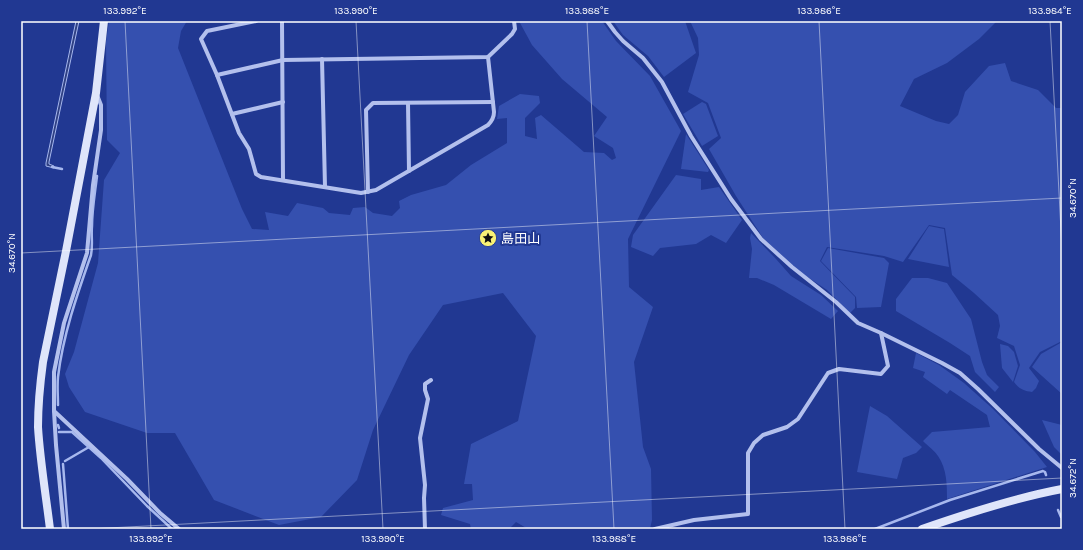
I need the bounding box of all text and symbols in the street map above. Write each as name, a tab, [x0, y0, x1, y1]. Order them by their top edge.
text: 133.992°E	[103, 5, 147, 17]
text: 133.990°E	[334, 5, 378, 17]
text: 133.988°E	[565, 5, 609, 17]
text: 133.986°E	[797, 5, 841, 17]
text: 133.984°E	[1028, 5, 1072, 17]
text: 34.670°N	[1067, 178, 1079, 218]
place icon: 島田山	[478, 228, 498, 248]
place label: 島田山	[501, 231, 540, 246]
text: 34.670°N	[6, 233, 18, 273]
text: 34.672°N	[1067, 458, 1079, 498]
text: 133.992°E	[129, 533, 173, 545]
text: 133.990°E	[361, 533, 405, 545]
text: 133.988°E	[592, 533, 636, 545]
text: 133.986°E	[823, 533, 867, 545]

